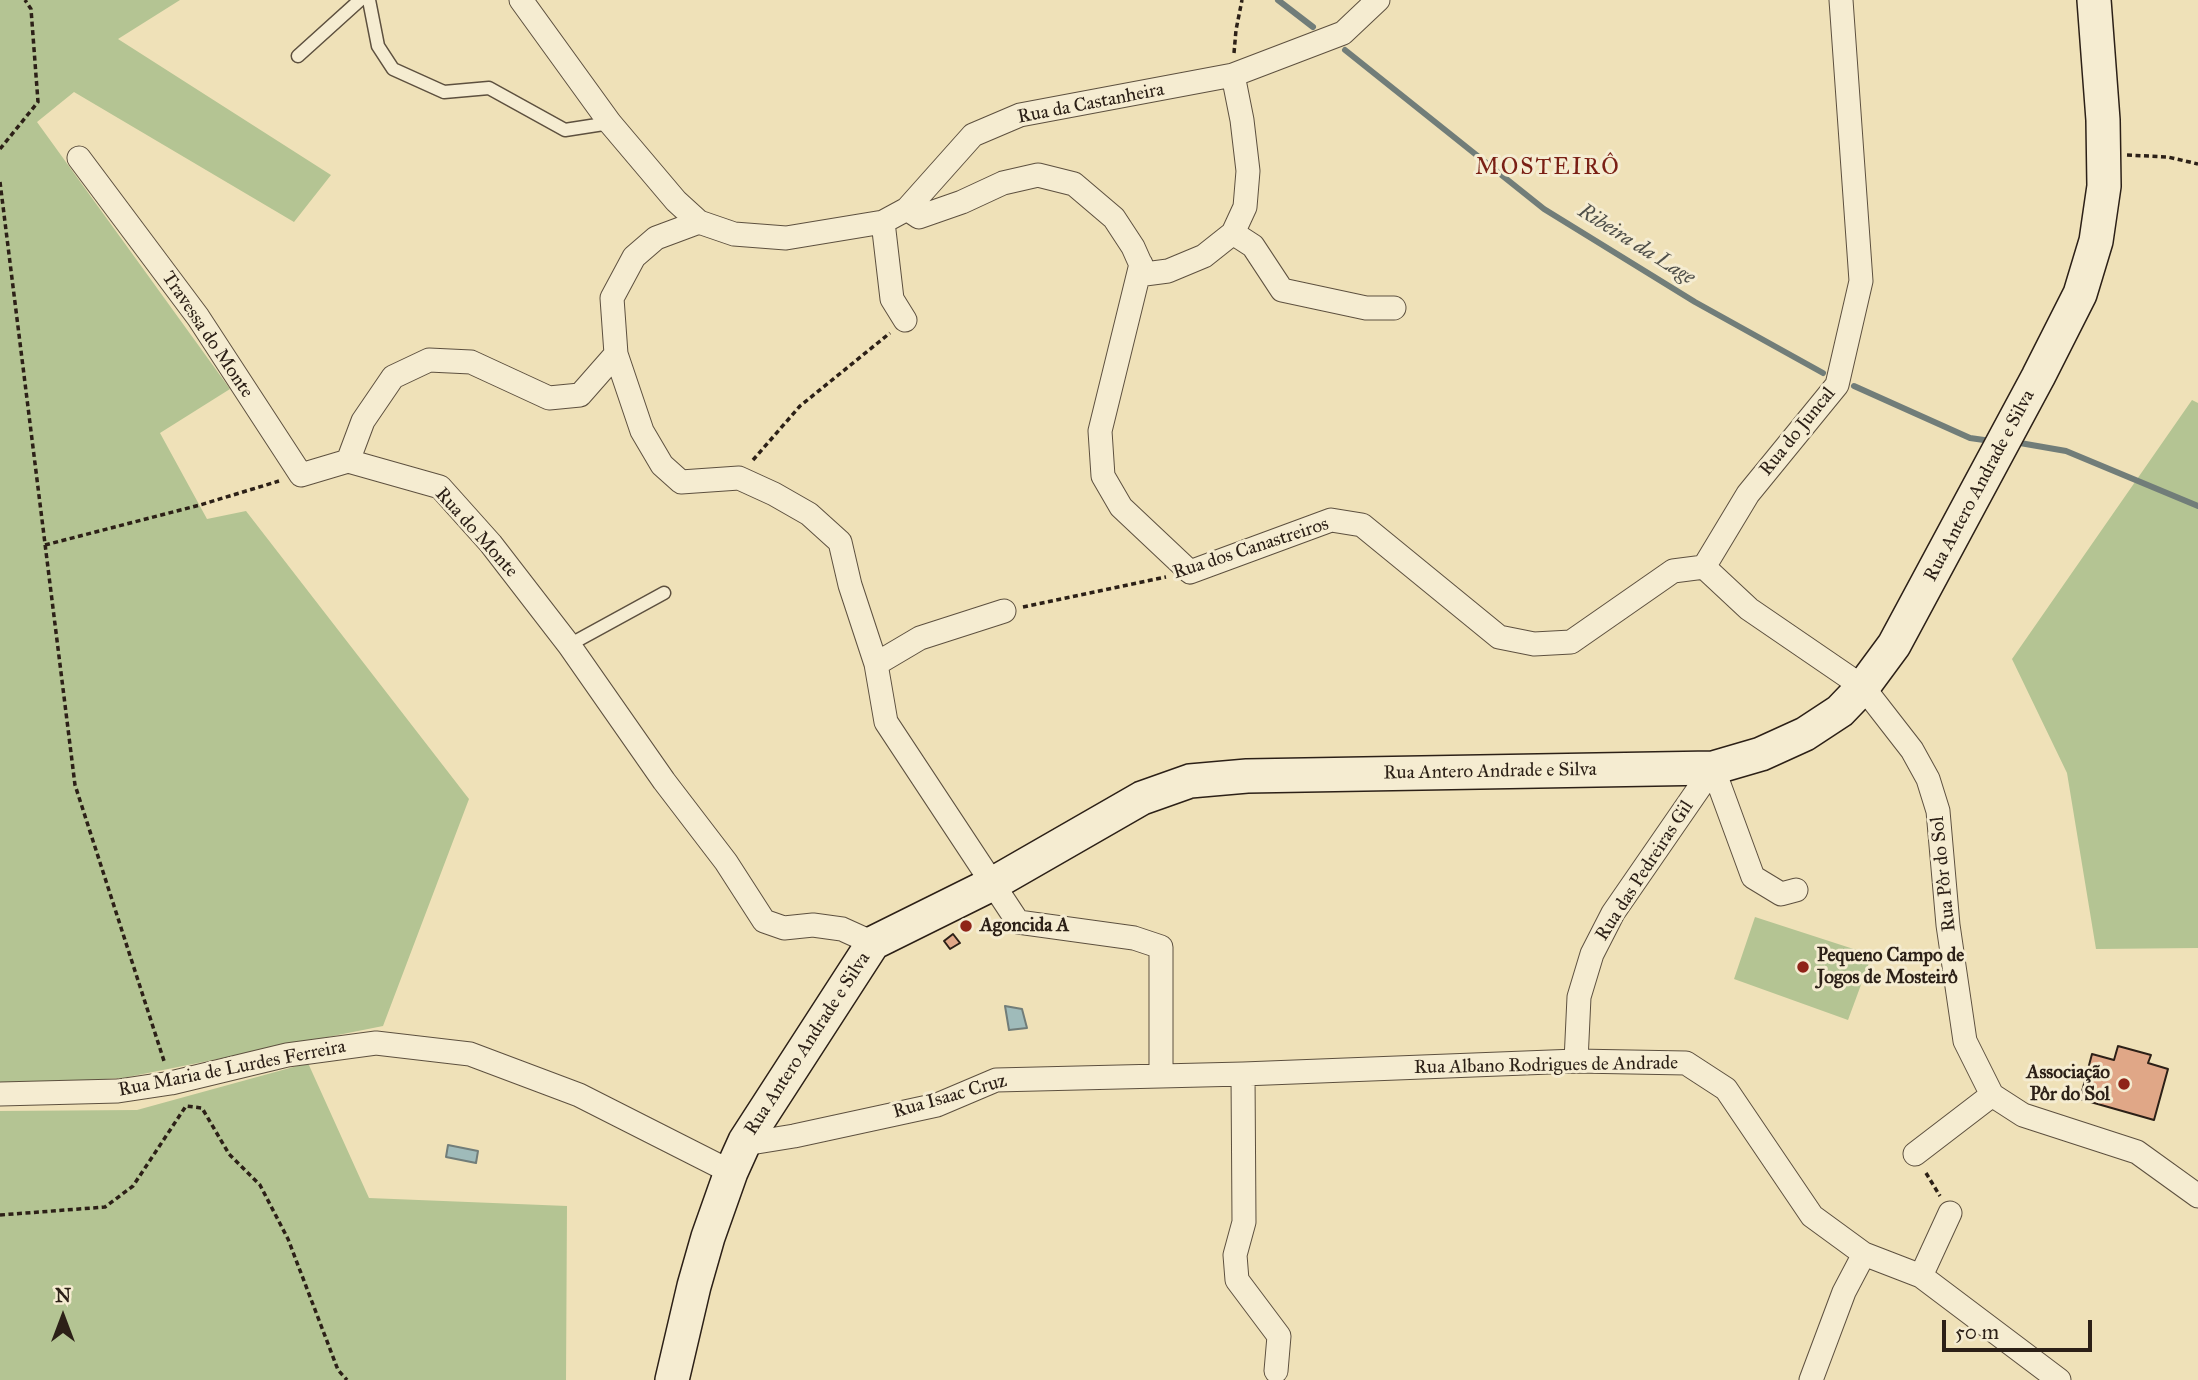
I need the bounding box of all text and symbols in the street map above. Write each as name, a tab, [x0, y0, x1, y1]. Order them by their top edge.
street label: Rua da Castanheira	[1016, 79, 1166, 129]
district label: MOSTEIRÔ	[1476, 154, 1620, 182]
water label: Ribeira da Lage	[1573, 199, 1699, 291]
street label: Travessa do Monte	[156, 267, 258, 403]
street label: Rua do Juncal	[1755, 383, 1841, 481]
street label: Rua Antero Andrade e Silva	[1920, 386, 2040, 586]
street label: Rua do Monte	[430, 483, 522, 583]
street label: Rua dos Canastreiros	[1170, 513, 1332, 585]
street label: Rua Antero Andrade e Silva	[1383, 759, 1597, 785]
street label: Rua das Pedreiras Gil	[1591, 797, 1699, 945]
street label: Rua Pôr do Sol	[1927, 815, 1961, 933]
place label: Agoncida A	[980, 915, 1069, 937]
marker: Agoncida A	[958, 918, 974, 934]
place label: Pequeno Campo de Jogos de Mosteirô	[1817, 945, 1964, 989]
street label: Rua Antero Andrade e Silva	[740, 948, 876, 1140]
marker: Pequeno Campo de Jogos de Mosteirô	[1795, 959, 1811, 975]
street label: Rua Maria de Lurdes Ferreira	[116, 1036, 348, 1102]
street label: Rua Albano Rodrigues de Andrade	[1414, 1052, 1678, 1080]
place label: Associação Pôr do Sol	[2027, 1062, 2110, 1106]
street label: Rua Isaac Cruz	[890, 1070, 1010, 1124]
marker: Associação Pôr do Sol	[2116, 1076, 2132, 1092]
north arrow	[28, 1282, 98, 1352]
text: N	[55, 1284, 71, 1307]
scale bar	[1946, 1306, 2096, 1350]
text: 50 m	[1955, 1319, 1999, 1345]

